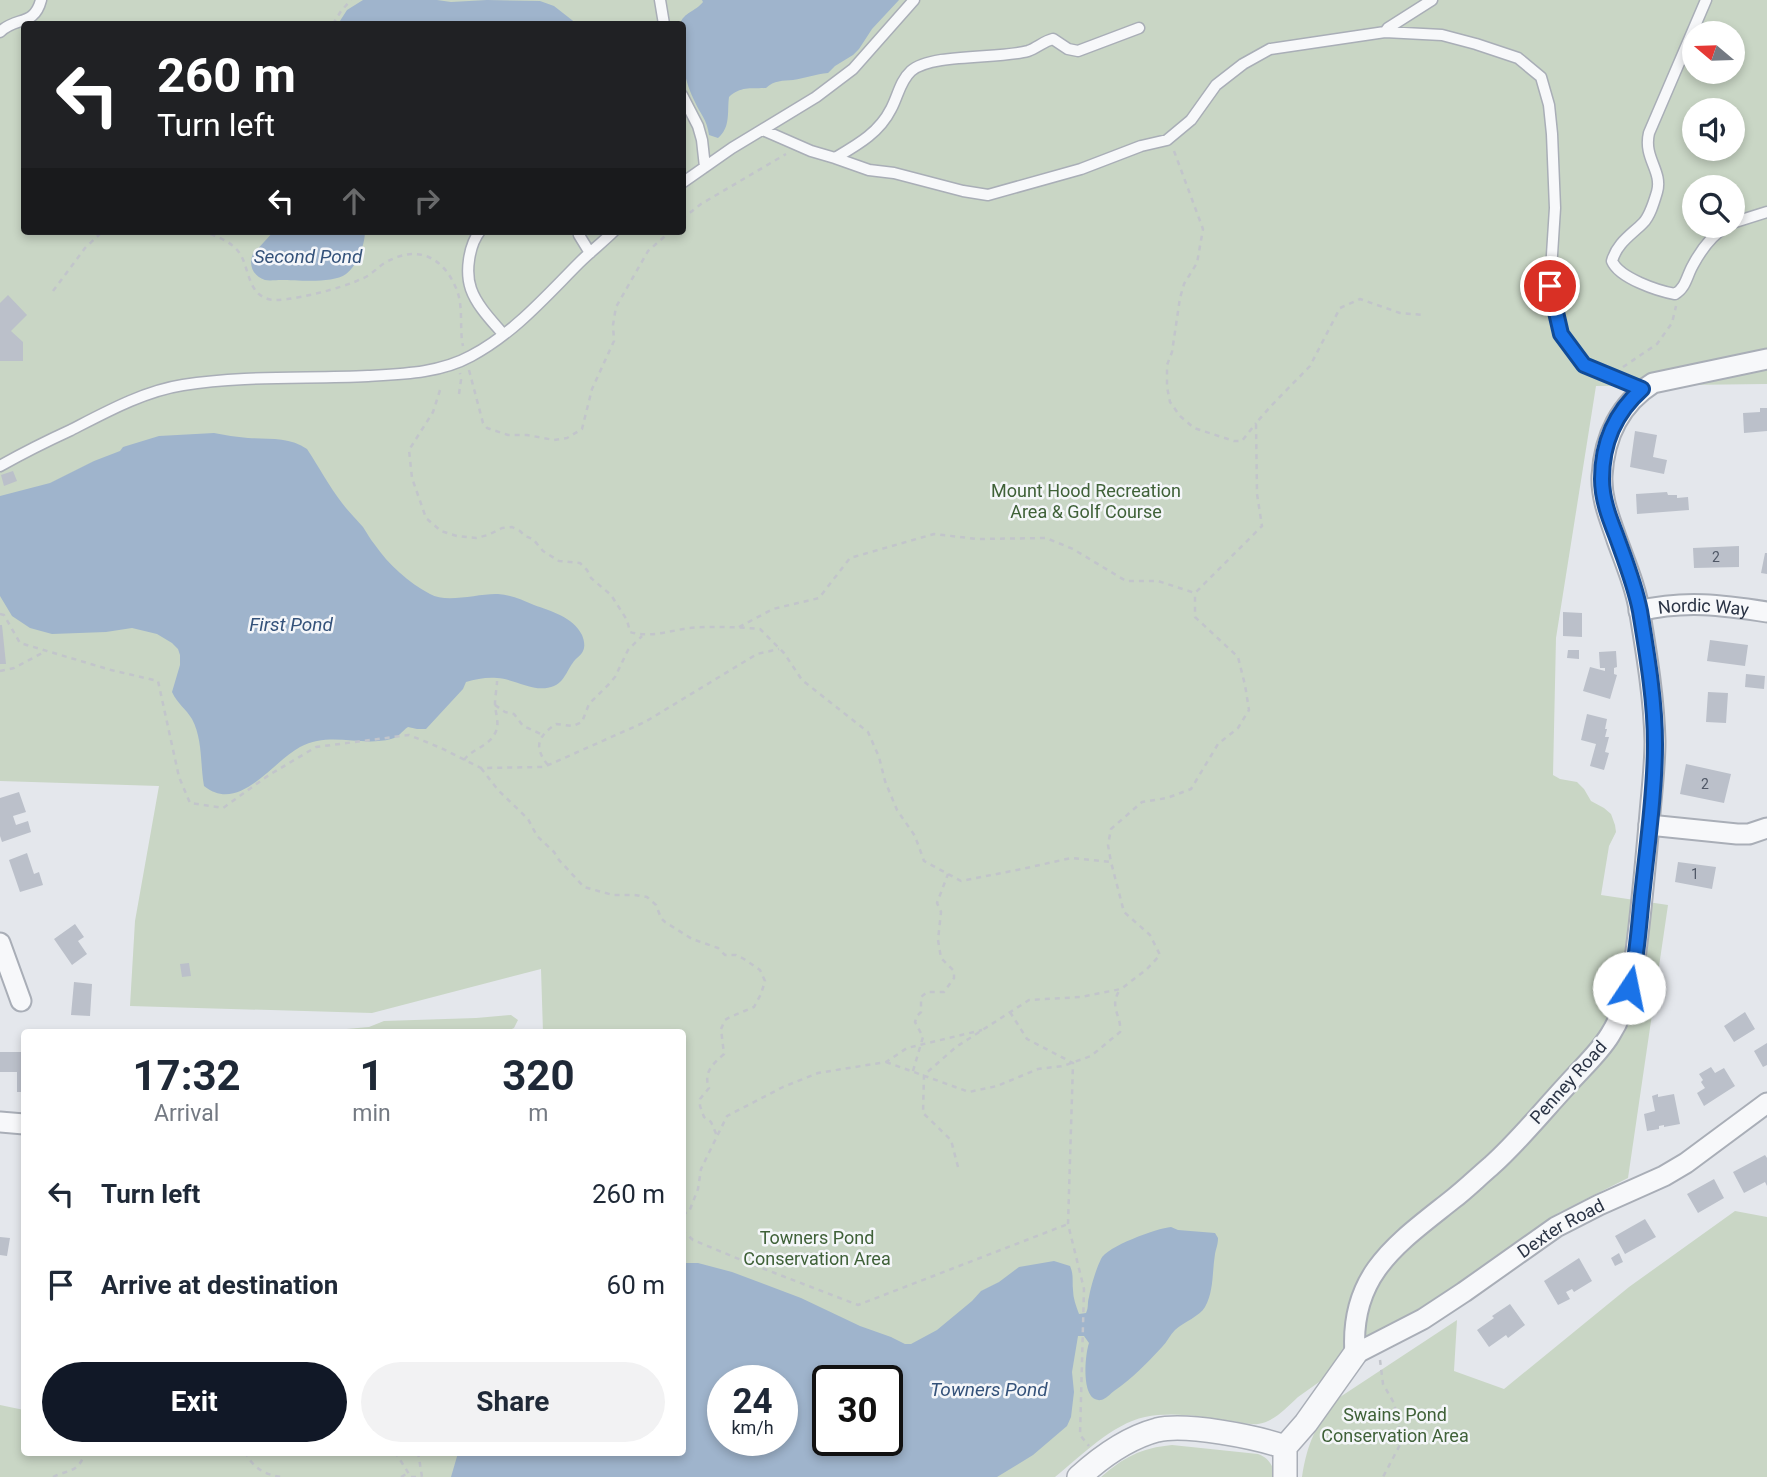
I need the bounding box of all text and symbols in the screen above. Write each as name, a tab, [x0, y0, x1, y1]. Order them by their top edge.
north arrow	[1682, 21, 1745, 84]
map controls	[1682, 21, 1745, 238]
text: 260 m	[157, 47, 296, 104]
icon: left	[42, 49, 133, 140]
button: sound	[1682, 98, 1745, 161]
text: Turn left	[157, 106, 275, 144]
button: search	[1682, 175, 1745, 238]
icon: left	[262, 182, 300, 220]
icon: ahead	[335, 182, 373, 220]
icon: right	[408, 182, 446, 220]
water label: Second Pond	[254, 245, 363, 268]
pin	[1520, 256, 1580, 316]
icon: arrive	[1531, 267, 1569, 305]
park label: Mount Hood Recreation Area & Golf Course	[991, 480, 1181, 522]
house number: 2	[1712, 549, 1720, 565]
street label: Nordic Way	[1657, 594, 1751, 620]
water label: First Pond	[249, 613, 333, 636]
house number: 2	[1701, 776, 1709, 792]
house number: 1	[1691, 866, 1699, 882]
position arrow	[1592, 951, 1666, 1025]
street label: Penney Road	[1525, 1036, 1611, 1128]
text: 17:32	[133, 1051, 241, 1100]
text: 1	[359, 1051, 384, 1100]
text: 320	[502, 1051, 575, 1100]
text: Arrival	[154, 1100, 219, 1127]
text: min	[352, 1100, 391, 1127]
text: m	[528, 1100, 548, 1127]
icon: left	[42, 1175, 80, 1213]
text: Turn left	[101, 1179, 200, 1209]
text: 260 m	[592, 1179, 665, 1209]
street label: Dexter Road	[1513, 1194, 1607, 1262]
park label: Towners Pond Conservation Area	[743, 1227, 891, 1269]
icon: arrive	[42, 1266, 80, 1304]
text: Arrive at destination	[101, 1270, 338, 1300]
text: 60 m	[607, 1270, 665, 1300]
button: Exit	[42, 1362, 347, 1442]
button: Share	[361, 1362, 665, 1442]
speed limit sign: 30	[812, 1365, 903, 1456]
water label: Towners Pond	[930, 1378, 1048, 1401]
text: 24	[732, 1381, 773, 1422]
park label: Swains Pond Conservation Area	[1321, 1404, 1469, 1446]
text: km/h	[731, 1417, 774, 1438]

